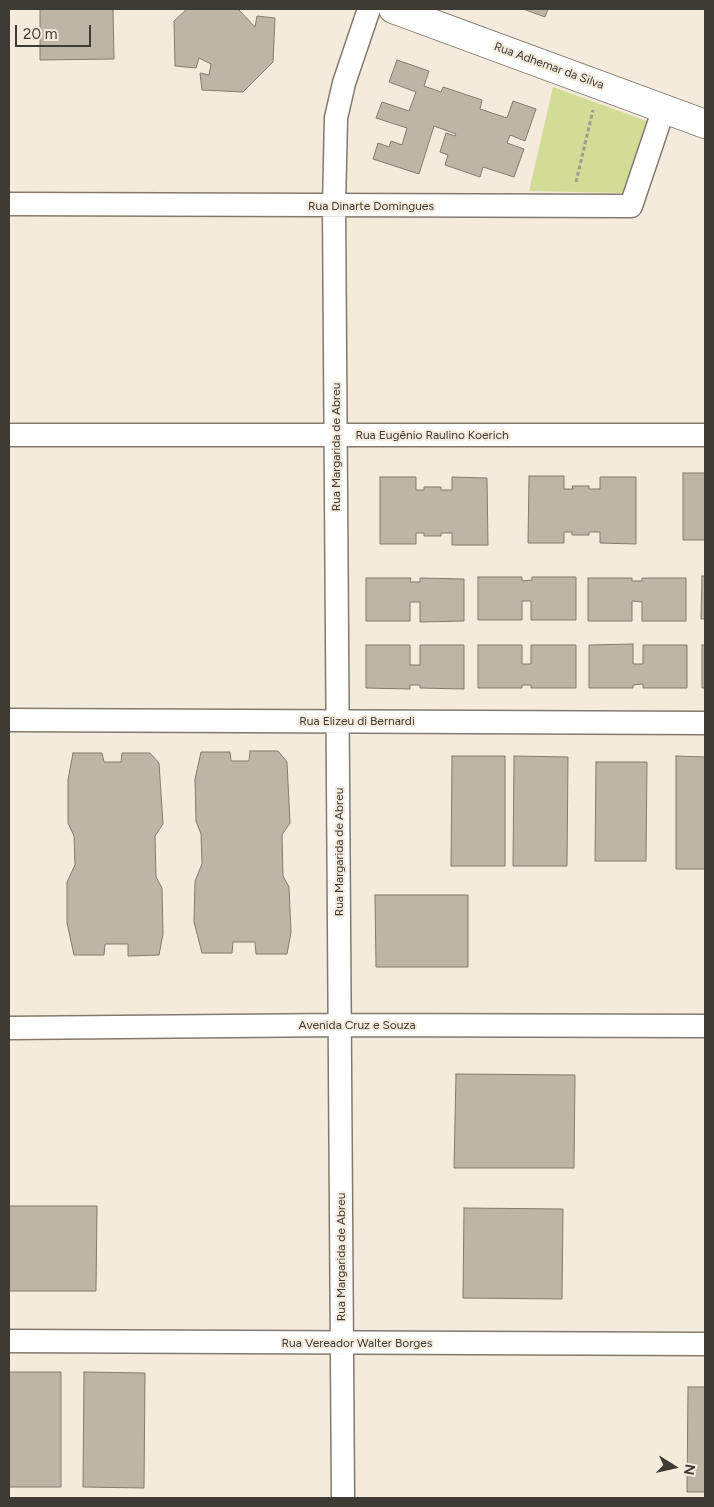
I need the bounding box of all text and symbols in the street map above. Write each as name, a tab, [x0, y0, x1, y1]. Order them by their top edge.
scale bar	[18, 15, 94, 47]
text: 20 m	[23, 25, 57, 43]
street label: Rua Adhemar da Silva	[492, 39, 606, 93]
street label: Rua Dinarte Domingues	[308, 199, 434, 213]
street label: Rua Margarida de Abreu	[329, 383, 343, 511]
street label: Rua Eugênio Raulino Koerich	[355, 428, 509, 442]
street label: Rua Elizeu di Bernardi	[299, 714, 415, 728]
street label: Rua Margarida de Abreu	[332, 788, 346, 916]
street label: Avenida Cruz e Souza	[298, 1018, 416, 1032]
street label: Rua Margarida de Abreu	[334, 1193, 348, 1321]
street label: Rua Vereador Walter Borges	[282, 1336, 432, 1350]
north arrow	[649, 1442, 699, 1492]
text: N	[680, 1463, 699, 1476]

